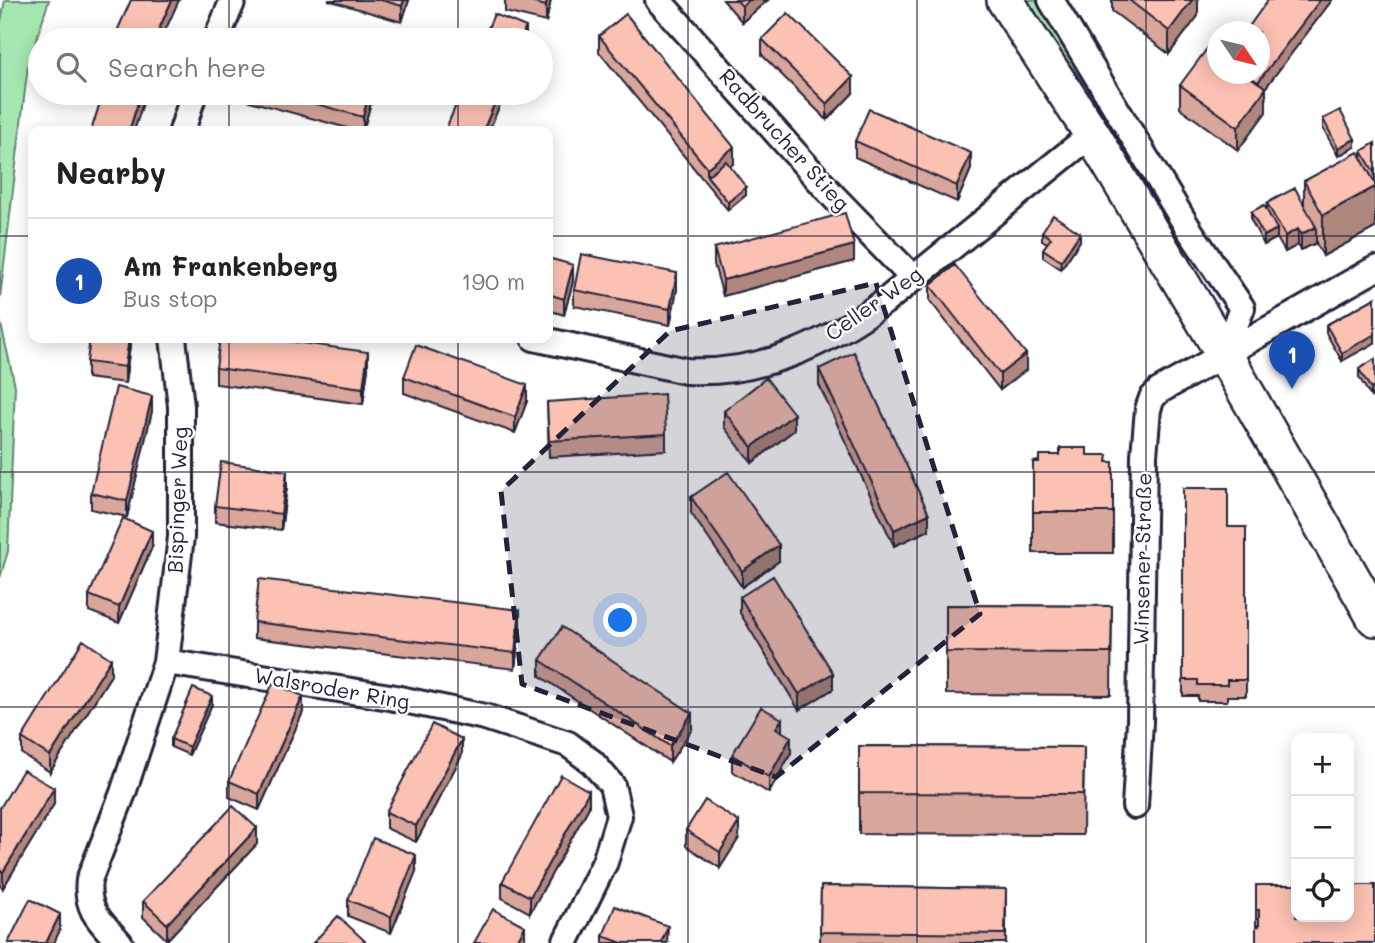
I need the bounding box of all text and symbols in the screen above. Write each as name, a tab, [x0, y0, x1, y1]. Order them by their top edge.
north arrow	[1207, 21, 1270, 84]
search box	[28, 28, 553, 105]
icon: search	[52, 48, 90, 86]
text: Search here	[108, 50, 266, 84]
street label: Radbrucher Stieg	[714, 62, 856, 216]
text: Nearby	[56, 152, 166, 192]
text: Am Frankenberg	[123, 249, 338, 283]
street label: Celler Weg	[819, 259, 927, 346]
text: 1	[74, 266, 84, 296]
text: 190 m	[461, 266, 525, 296]
text: Bus stop	[123, 283, 218, 313]
pin: 1	[1269, 331, 1315, 389]
street label: Bispinger Weg	[160, 426, 193, 574]
street label: Winsener Straße	[1126, 472, 1157, 646]
your location	[603, 603, 637, 637]
street label: Walsroder Ring	[252, 661, 412, 714]
map controls	[1291, 733, 1354, 922]
button: +	[1291, 733, 1354, 796]
button: −	[1291, 796, 1354, 859]
button: locate	[1291, 859, 1354, 922]

